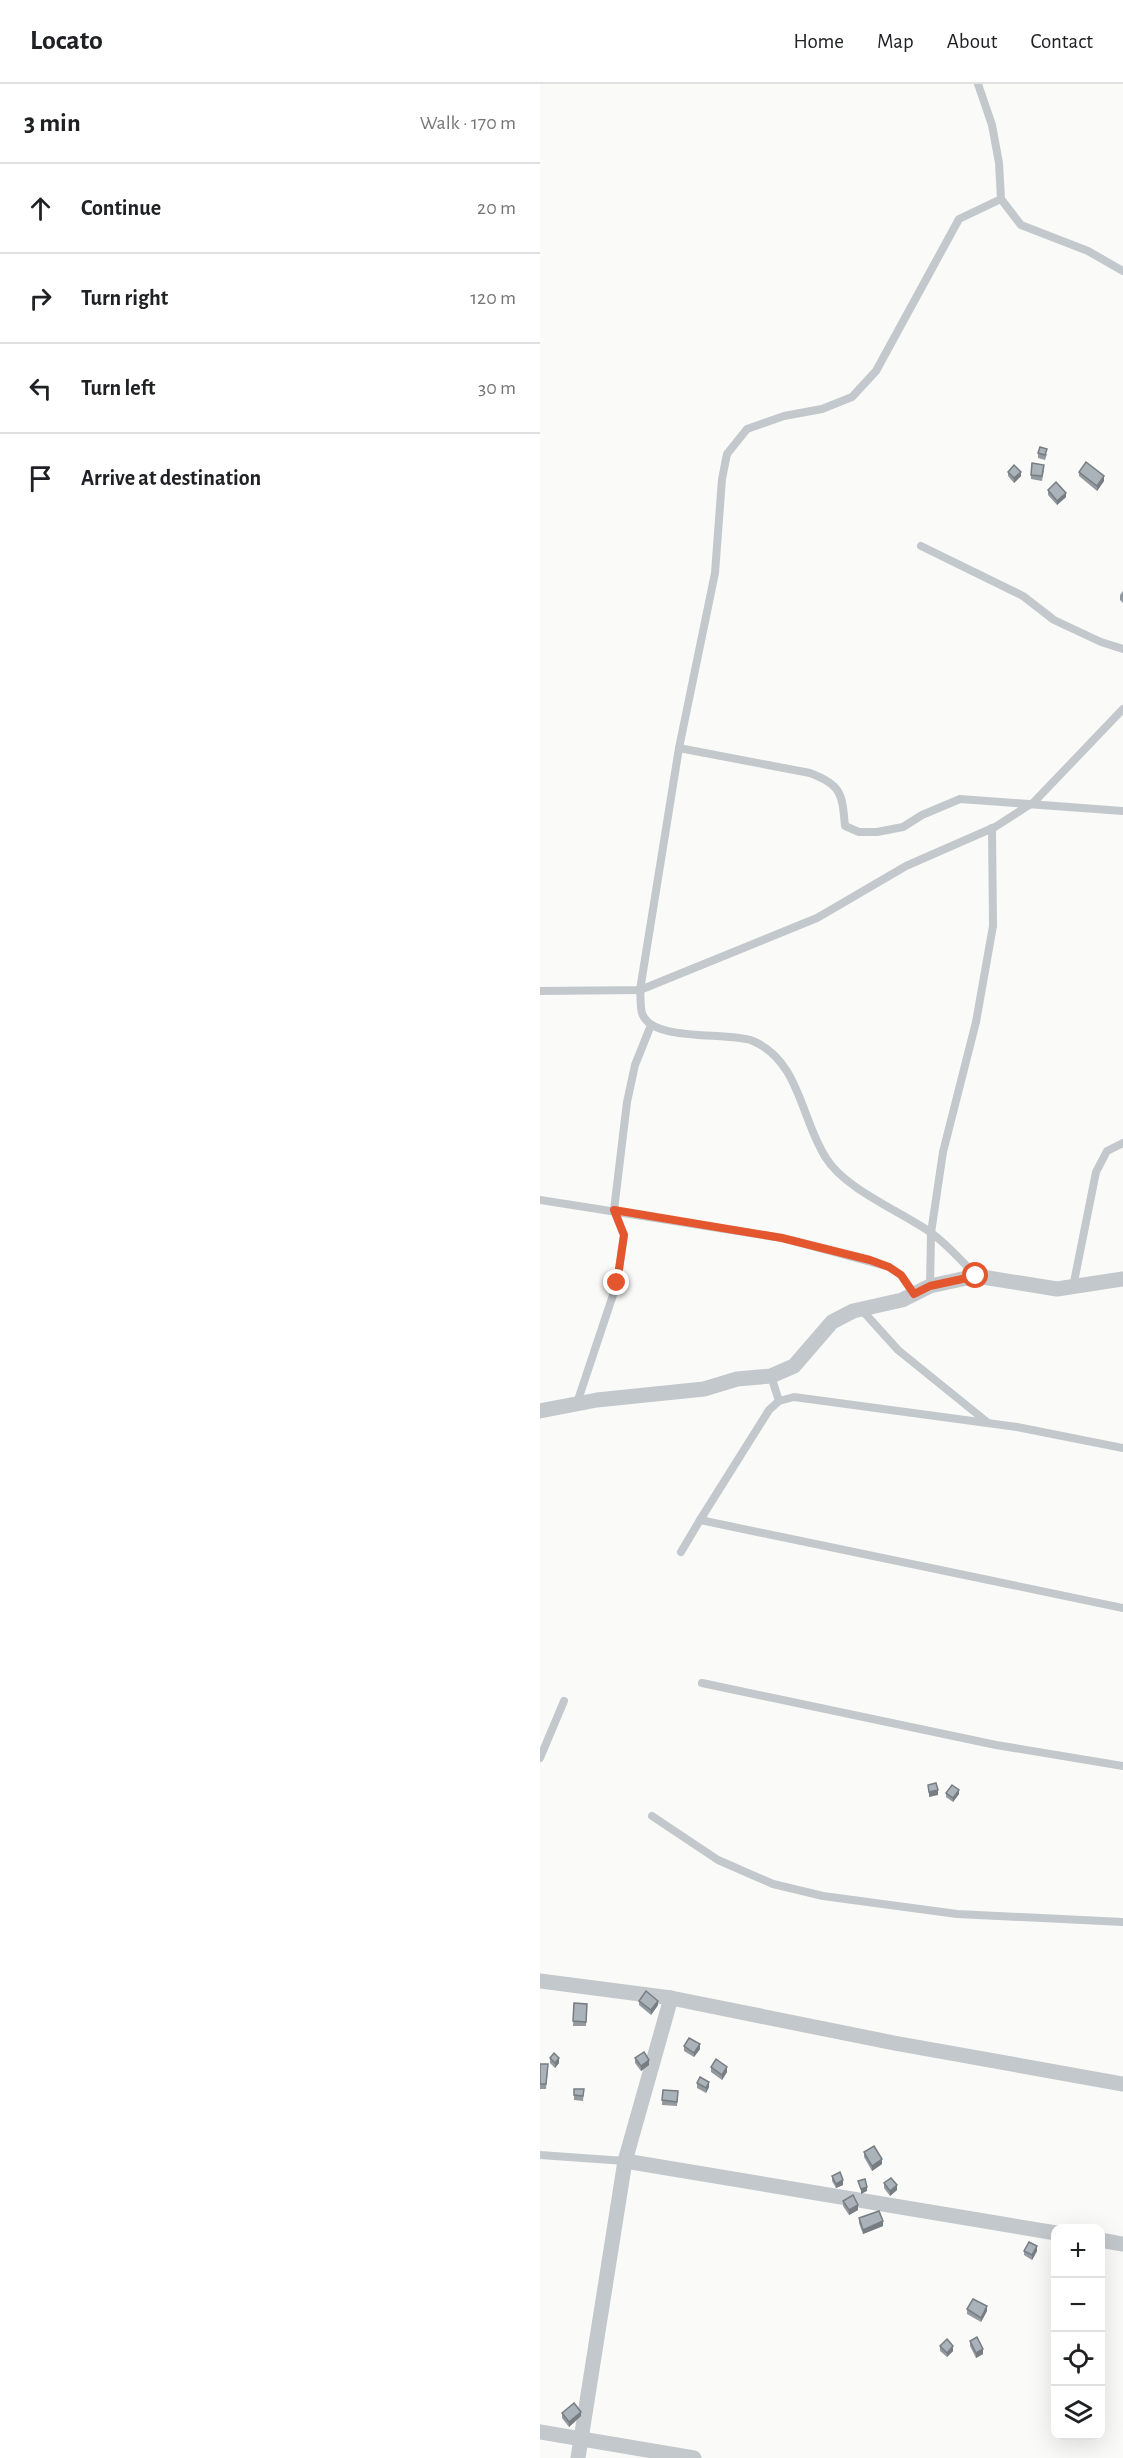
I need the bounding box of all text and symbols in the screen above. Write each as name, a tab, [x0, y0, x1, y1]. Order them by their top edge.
text: Locato	[30, 27, 103, 55]
text: Home	[793, 31, 844, 52]
text: Map	[877, 31, 914, 52]
text: About	[947, 31, 997, 52]
text: Contact	[1030, 31, 1093, 52]
text: 3 min	[24, 110, 81, 136]
text: Walk · 170 m	[420, 113, 516, 133]
icon: ahead	[24, 192, 57, 225]
text: Continue	[81, 197, 161, 219]
text: 20 m	[477, 198, 516, 218]
icon: right	[24, 282, 57, 315]
text: Turn right	[81, 287, 168, 309]
text: 120 m	[470, 288, 516, 308]
icon: left	[24, 372, 57, 405]
text: Turn left	[81, 377, 155, 399]
text: 30 m	[478, 378, 516, 398]
icon: arrive	[24, 462, 57, 495]
text: Arrive at destination	[81, 467, 261, 489]
route start	[962, 1262, 988, 1288]
route end	[603, 1269, 629, 1295]
map controls	[1051, 2224, 1105, 2440]
button: +	[1051, 2224, 1105, 2278]
button: −	[1051, 2278, 1105, 2332]
button: locate	[1051, 2332, 1105, 2386]
button: layers	[1051, 2386, 1105, 2440]

